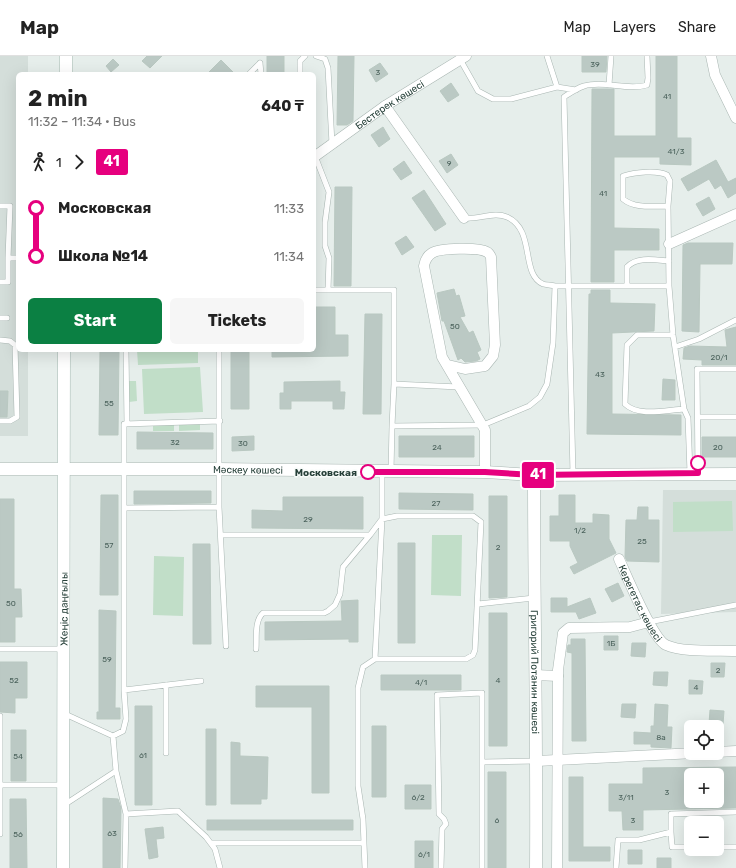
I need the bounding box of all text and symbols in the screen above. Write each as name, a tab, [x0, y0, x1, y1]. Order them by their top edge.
text: Map	[20, 16, 59, 39]
text: Map	[564, 19, 591, 36]
text: Layers	[613, 19, 656, 36]
text: Share	[678, 19, 716, 36]
house number: 39	[590, 60, 600, 69]
house number: 3	[376, 68, 381, 77]
street label: Бестерек көшесі	[353, 78, 427, 132]
text: 2 min	[28, 85, 88, 112]
house number: 41	[663, 92, 671, 101]
text: 640 ₸	[261, 97, 304, 115]
text: 11:32 – 11:34 · Bus	[28, 114, 136, 129]
house number: 41/3	[668, 147, 685, 156]
icon: walk	[28, 151, 50, 173]
icon: forward	[68, 151, 90, 173]
text: 41	[104, 153, 120, 170]
text: 1	[56, 155, 62, 170]
house number: 9	[447, 159, 452, 168]
house number: 41	[599, 189, 607, 198]
text: Московская	[58, 199, 151, 217]
text: 11:33	[274, 201, 304, 216]
text: Школа №14	[58, 247, 148, 265]
text: 11:34	[274, 249, 304, 264]
button: Start	[28, 298, 162, 344]
button: Tickets	[170, 298, 304, 344]
house number: 50	[450, 322, 460, 331]
house number: 20/1	[711, 353, 727, 362]
house number: 43	[595, 370, 605, 379]
house number: 55	[104, 399, 114, 408]
house number: 32	[170, 438, 180, 447]
house number: 30	[238, 439, 248, 448]
house number: 24	[432, 443, 442, 452]
house number: 20	[713, 443, 723, 452]
unlabelled marker	[690, 455, 706, 471]
line badge: 41	[520, 462, 556, 488]
street label: Мәскеу көшесі	[213, 464, 283, 477]
marker: Московская	[360, 464, 376, 480]
text: 41	[530, 466, 546, 483]
place label: Московская	[295, 467, 357, 479]
house number: 27	[432, 499, 440, 508]
house number: 29	[303, 515, 313, 524]
house number: 1/2	[574, 526, 586, 535]
house number: 25	[637, 537, 647, 546]
house number: 57	[105, 541, 113, 550]
house number: 2	[496, 543, 501, 552]
street label: Керегетас көшесі	[615, 563, 664, 645]
street label: Жеңіс даңғылы	[58, 572, 71, 646]
house number: 50	[6, 599, 16, 608]
street label: Григорий Потанин көшесі	[528, 610, 541, 734]
house number: 1Б	[607, 639, 615, 648]
house number: 59	[102, 655, 112, 664]
house number: 2	[716, 666, 721, 675]
house number: 52	[9, 676, 19, 685]
house number: 4	[496, 676, 501, 685]
house number: 4/1	[415, 678, 427, 687]
house number: 4	[694, 683, 699, 692]
map controls	[684, 720, 724, 856]
button: locate	[684, 720, 724, 760]
house number: 8а	[656, 733, 666, 742]
house number: 61	[139, 751, 147, 760]
house number: 54	[13, 752, 23, 761]
button: +	[684, 768, 724, 808]
house number: 3	[665, 788, 670, 797]
house number: 6/2	[411, 793, 425, 802]
house number: 3/11	[618, 793, 634, 802]
house number: 6	[495, 816, 500, 825]
house number: 3	[631, 816, 636, 825]
button: −	[684, 816, 724, 856]
house number: 63	[107, 829, 117, 838]
house number: 56	[13, 830, 23, 839]
house number: 6/1	[418, 850, 430, 859]

